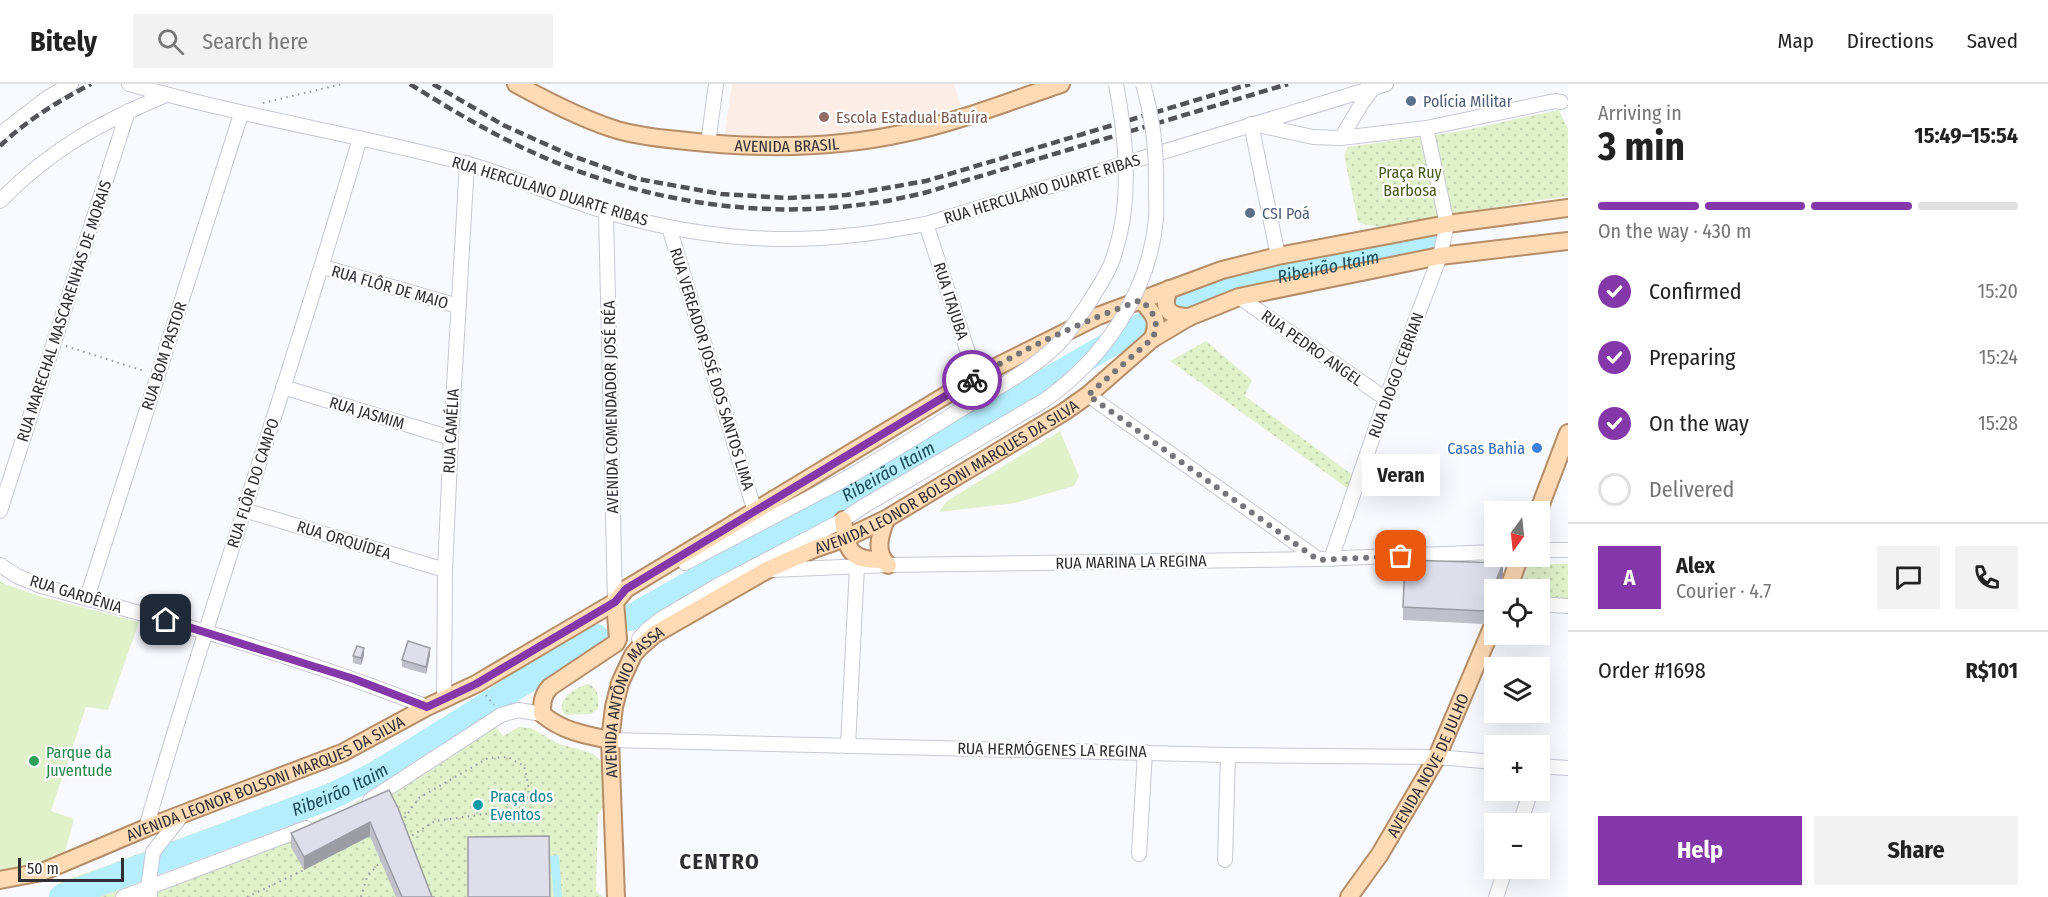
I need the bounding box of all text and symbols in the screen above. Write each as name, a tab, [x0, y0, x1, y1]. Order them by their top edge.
search box	[133, 14, 553, 68]
text: Bitely	[30, 25, 97, 58]
icon: search	[154, 25, 187, 58]
text: Search here	[202, 28, 308, 55]
text: Map	[1777, 28, 1814, 54]
text: Directions	[1847, 28, 1934, 54]
text: Saved	[1967, 28, 2018, 54]
place label: Polícia Militar	[1423, 92, 1513, 111]
marker: Polícia Militar	[1404, 94, 1418, 108]
text: Arriving in	[1598, 101, 1682, 125]
place label: Escola Estadual Batuíra	[836, 108, 988, 127]
marker: Escola Estadual Batuíra	[817, 110, 831, 124]
text: 15:49–15:54	[1914, 122, 2018, 149]
text: 3 min	[1598, 124, 1685, 170]
street label: AVENIDA BRASIL	[734, 134, 840, 156]
street label: RUA HERCULANO DUARTE RIBAS	[942, 150, 1142, 228]
street label: RUA HERCULANO DUARTE RIBAS	[450, 152, 650, 230]
park label: Praça Ruy Barbosa	[1378, 163, 1443, 200]
street label: RUA MARECHAL MASCARENHAS DE MORAIS	[13, 178, 115, 444]
place label: CSI Poá	[1262, 204, 1310, 223]
marker: CSI Poá	[1243, 206, 1257, 220]
text: On the way · 430 m	[1598, 219, 1751, 243]
street label: RUA VEREADOR JOSÉ DOS SANTOS LIMA	[666, 246, 758, 493]
water label: Ribeirão Itaim	[1275, 246, 1381, 288]
street label: RUA FLÔR DE MAIO	[329, 260, 451, 313]
street label: RUA ITAJUBA	[930, 260, 973, 343]
icon: check	[1598, 275, 1631, 308]
text: Confirmed	[1649, 278, 1742, 305]
text: 15:20	[1978, 279, 2018, 303]
street label: RUA BOM PASTOR	[138, 299, 191, 413]
street label: AVENIDA COMENDADOR JOSÉ RÉA	[600, 300, 622, 514]
street label: RUA PEDRO ANGEL	[1258, 306, 1366, 390]
street label: RUA DIOGO CEBRIAN	[1365, 310, 1427, 440]
icon: check	[1598, 341, 1631, 374]
text: Preparing	[1649, 344, 1735, 371]
text: 15:24	[1979, 345, 2018, 369]
courier	[942, 350, 1002, 410]
icon: bike	[956, 364, 989, 397]
street label: RUA CAMÉLIA	[439, 387, 463, 474]
street label: RUA JASMIM	[327, 393, 407, 433]
street label: AVENIDA LEONOR BOLSONI MARQUES DA SILVA	[812, 395, 1082, 558]
icon: check	[1598, 407, 1631, 440]
text: On the way	[1649, 410, 1749, 437]
text: 15:28	[1978, 411, 2018, 435]
street label: RUA FLÔR DO CAMPO	[222, 415, 283, 550]
water label: Ribeirão Itaim	[838, 437, 939, 507]
place label: Casas Bahia	[1447, 439, 1525, 458]
marker: Casas Bahia	[1530, 441, 1544, 455]
callout: Veran	[1362, 454, 1440, 496]
text: Veran	[1377, 463, 1425, 487]
text: Delivered	[1649, 476, 1734, 503]
north arrow	[1484, 501, 1550, 567]
map controls	[1484, 501, 1550, 879]
street label: RUA ORQUÍDEA	[295, 517, 394, 564]
pin	[1375, 530, 1426, 581]
icon: bag	[1384, 539, 1417, 572]
button: chat	[1877, 546, 1940, 609]
button: phone	[1955, 546, 2018, 609]
street label: RUA MARINA LA REGINA	[1055, 551, 1207, 573]
text: Alex	[1676, 552, 1715, 579]
text: A	[1624, 564, 1635, 591]
street label: RUA GARDÊNIA	[28, 571, 125, 617]
button: locate	[1484, 579, 1550, 645]
text: Courier · 4.7	[1676, 579, 1771, 603]
pin	[140, 594, 191, 645]
icon: home	[149, 603, 182, 636]
street label: AVENIDA ANTÔNIO MASSA	[601, 621, 668, 778]
button: layers	[1484, 657, 1550, 723]
text: Order #1698	[1598, 657, 1706, 684]
text: R$101	[1966, 657, 2018, 684]
street label: AVENIDA NOVE DE JULHO	[1383, 691, 1472, 840]
street label: AVENIDA LEONOR BOLSONI MARQUES DA SILVA	[123, 711, 408, 845]
button: +	[1484, 735, 1550, 801]
street label: RUA HERMÓGENES LA REGINA	[957, 739, 1147, 761]
place label: Parque da Juventude	[46, 743, 112, 780]
marker: Parque da Juventude	[27, 754, 41, 768]
water label: Ribeirão Itaim	[289, 758, 392, 821]
place label: Praça dos Eventos	[490, 787, 553, 824]
marker: Praça dos Eventos	[471, 798, 485, 812]
button: −	[1484, 813, 1550, 879]
button: Help	[1598, 816, 1802, 885]
button: Share	[1814, 816, 2018, 885]
district label: CENTRO	[680, 848, 760, 875]
scale bar	[18, 855, 124, 882]
text: 50 m	[27, 859, 59, 878]

